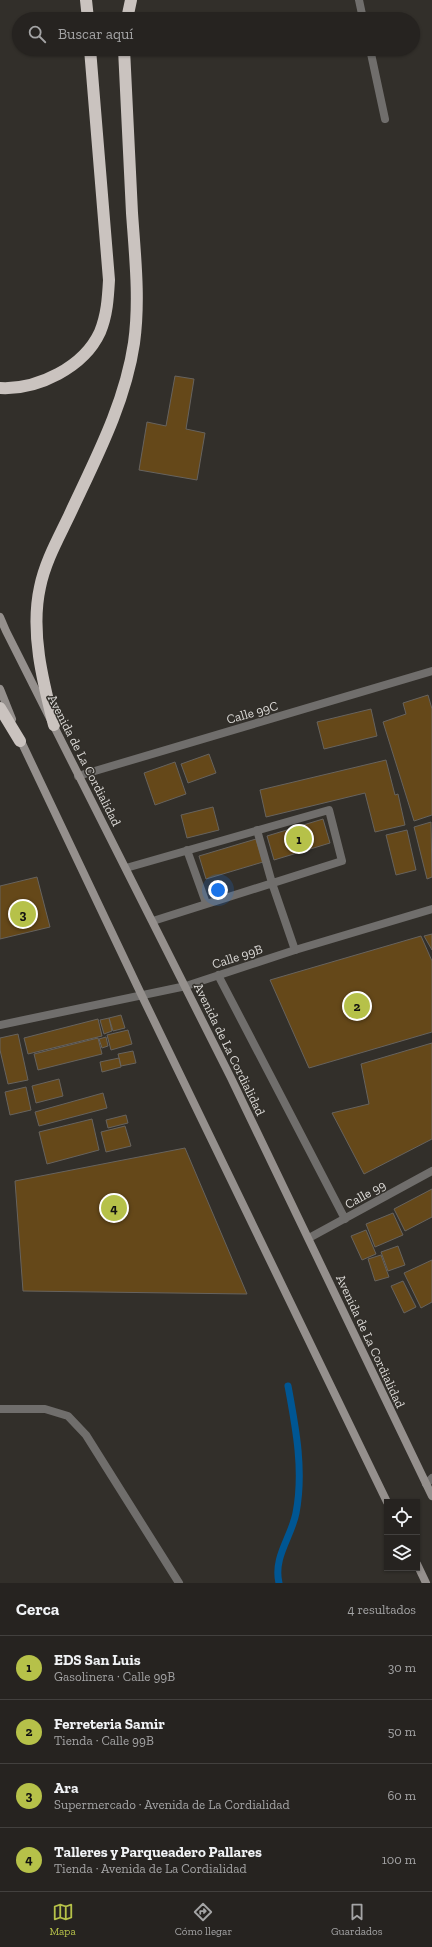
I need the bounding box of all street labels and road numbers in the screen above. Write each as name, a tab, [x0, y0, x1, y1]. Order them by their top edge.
street label: Avenida de La Cordialidad	[45, 692, 124, 828]
street label: Calle 99C	[225, 698, 280, 727]
street label: Calle 99B	[210, 941, 264, 972]
street label: Avenida de La Cordialidad	[191, 981, 268, 1118]
street label: Calle 99	[342, 1177, 388, 1212]
street label: Avenida de La Cordialidad	[333, 1272, 408, 1410]

